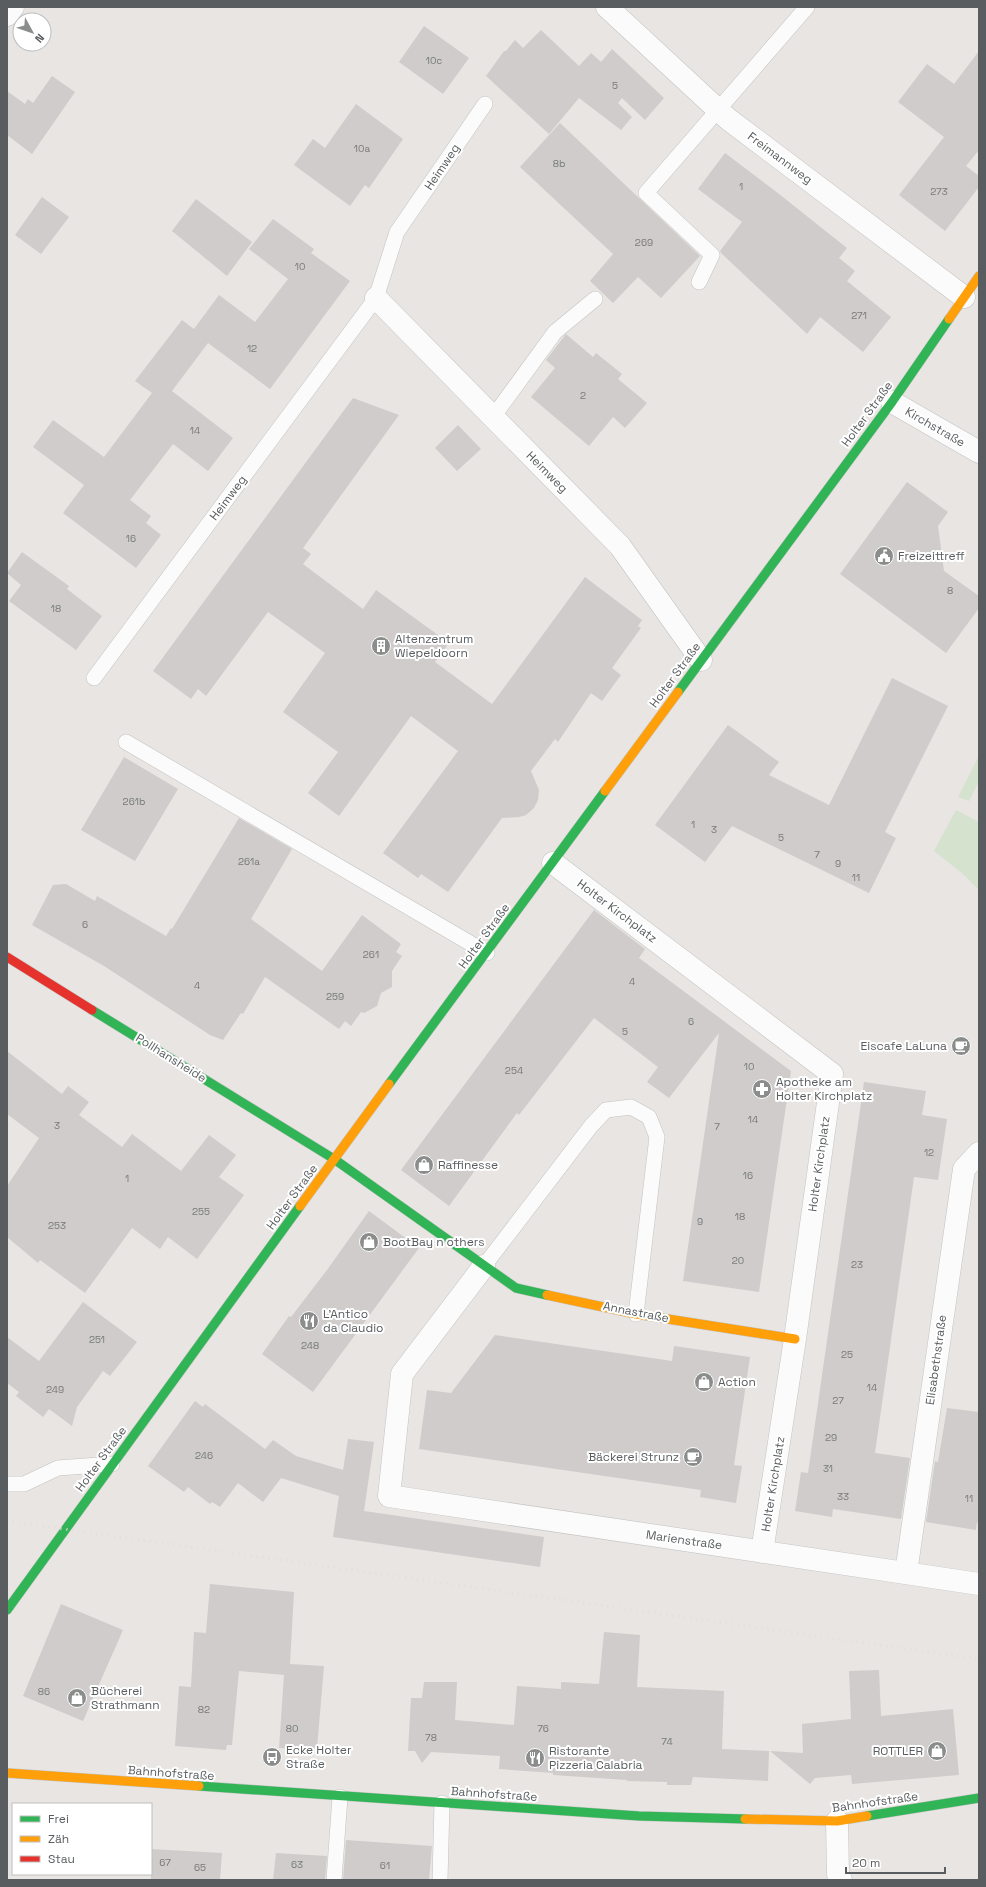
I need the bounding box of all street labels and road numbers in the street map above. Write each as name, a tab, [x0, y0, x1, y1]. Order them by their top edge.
street label: Freimannweg	[744, 128, 816, 188]
street label: Heimweg	[421, 141, 463, 193]
street label: Holter Straße	[838, 378, 896, 450]
street label: Kirchstraße	[902, 403, 968, 451]
street label: Heimweg	[523, 448, 571, 496]
street label: Heimweg	[206, 472, 250, 524]
street label: Holter Straße	[646, 639, 704, 711]
street label: Holter Kirchplatz	[574, 876, 660, 946]
street label: Holter Straße	[455, 900, 513, 972]
street label: Pollhansheide	[133, 1030, 209, 1086]
street label: Holter Kirchplatz	[804, 1115, 834, 1213]
street label: Holter Straße	[263, 1161, 321, 1233]
street label: Annastraße	[602, 1298, 670, 1326]
street label: Elisabethstraße	[922, 1314, 950, 1406]
street label: Holter Straße	[72, 1423, 130, 1495]
street label: Holter Kirchplatz	[758, 1435, 788, 1533]
street label: Marienstraße	[645, 1527, 723, 1553]
street label: Bahnhofstraße	[127, 1762, 215, 1784]
street label: Bahnhofstraße	[450, 1783, 538, 1805]
street label: Bahnhofstraße	[831, 1788, 919, 1816]

